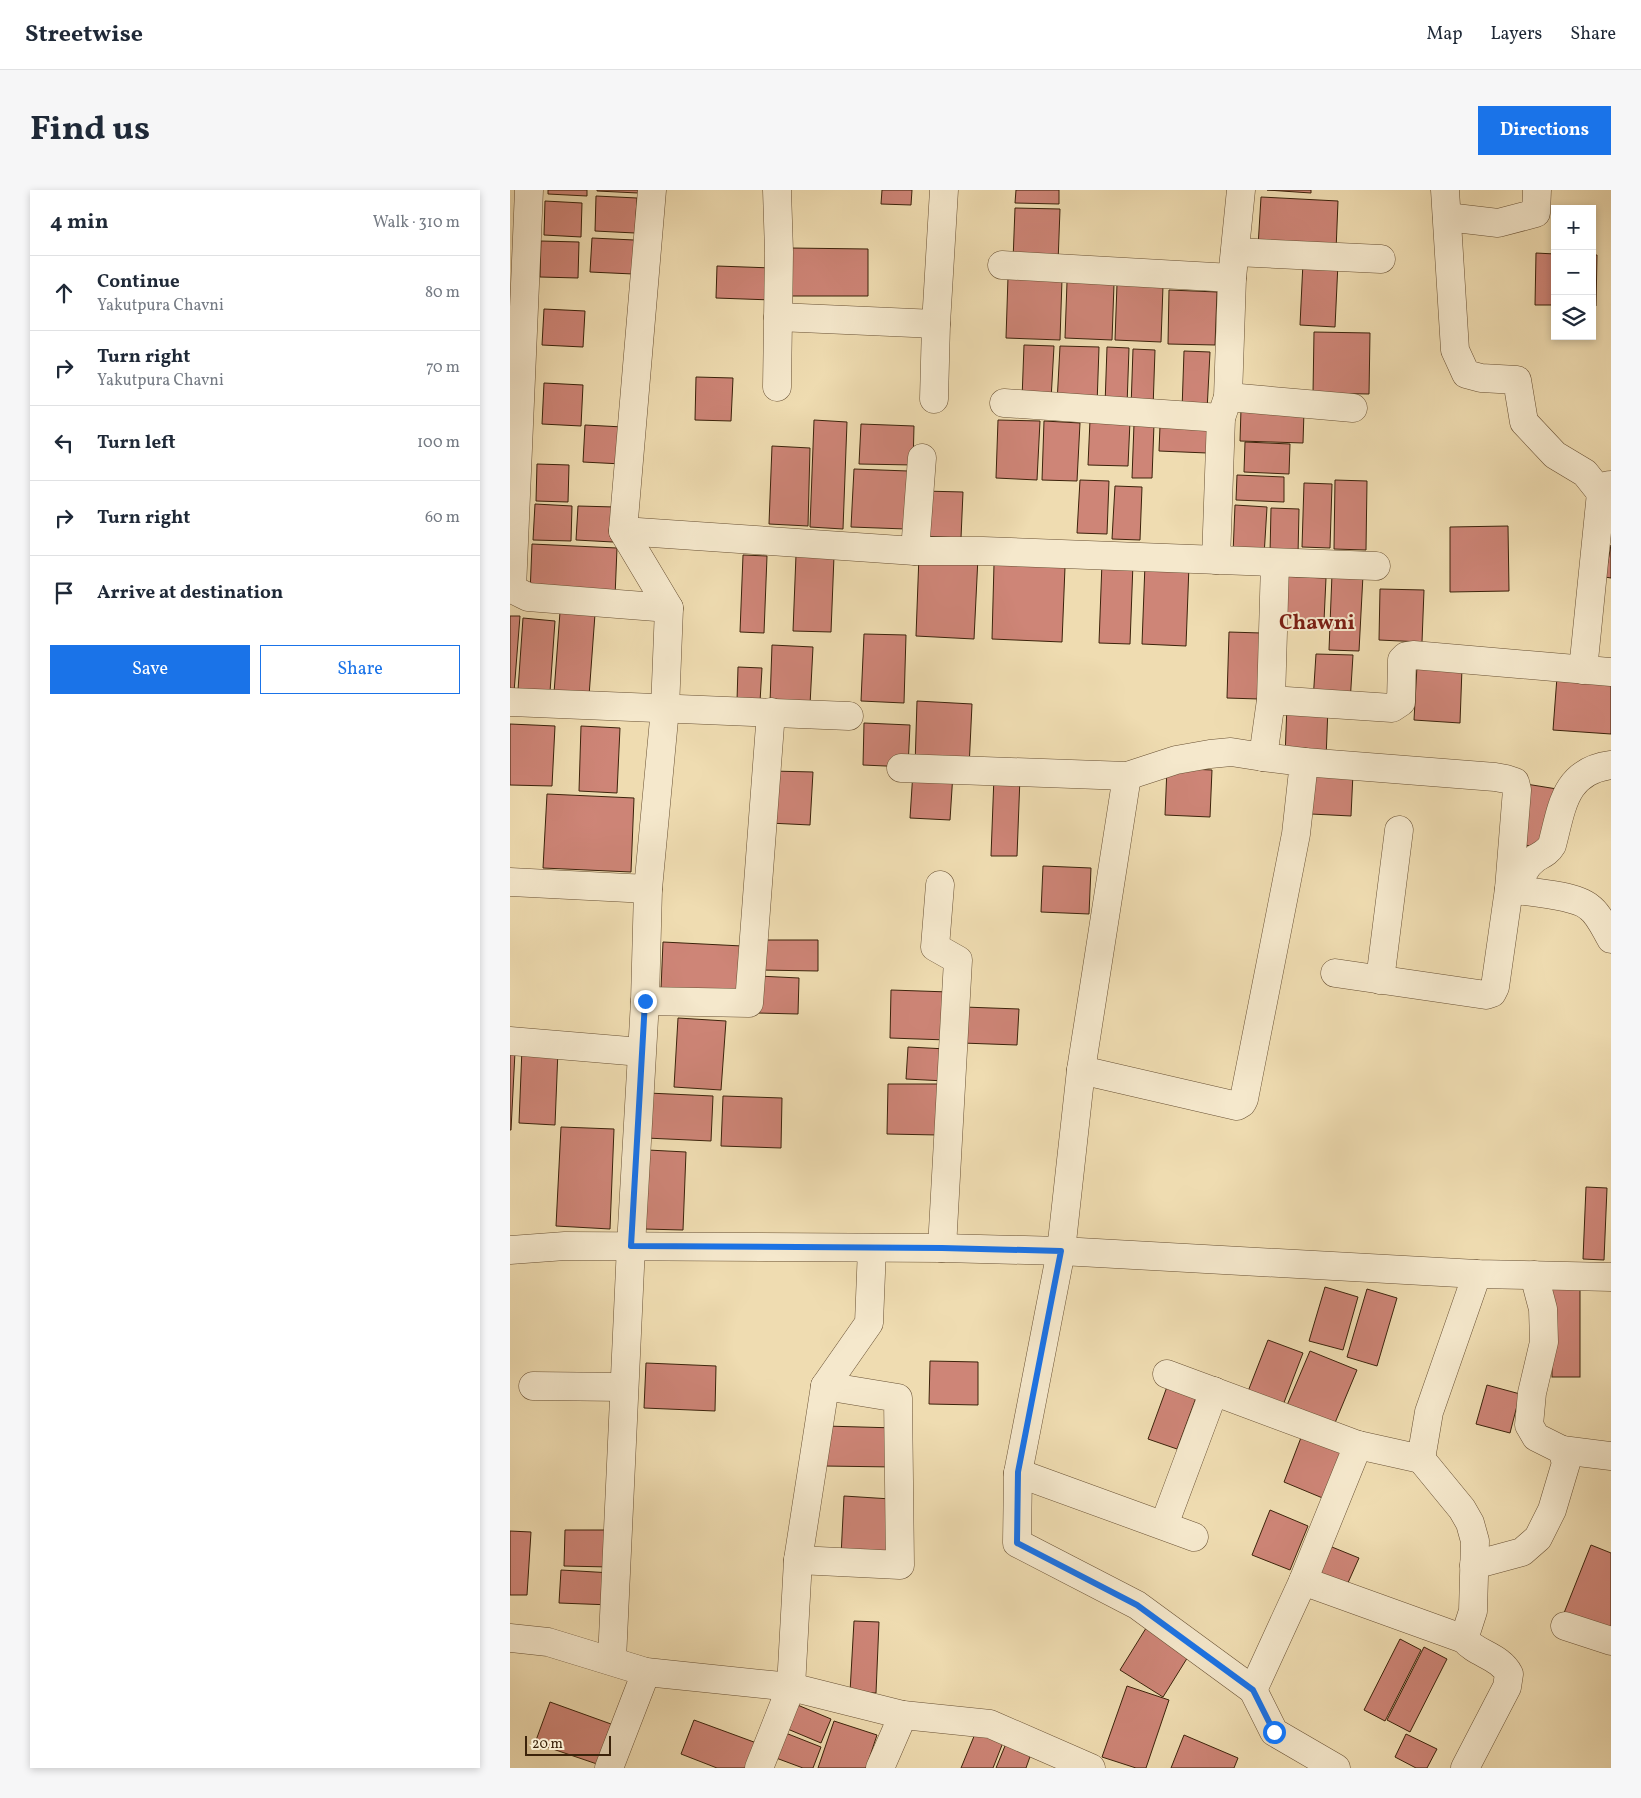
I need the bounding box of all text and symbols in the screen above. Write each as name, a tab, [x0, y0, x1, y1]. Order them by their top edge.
text: Streetwise	[25, 18, 143, 52]
text: Map	[1426, 22, 1462, 47]
text: Layers	[1490, 22, 1542, 47]
text: Share	[1570, 22, 1616, 47]
text: Find us	[30, 106, 150, 154]
button: Directions	[1478, 106, 1611, 155]
map controls	[1551, 205, 1596, 340]
button: +	[1551, 205, 1596, 250]
text: 4 min	[50, 208, 109, 237]
text: Walk · 310 m	[373, 212, 460, 234]
button: −	[1551, 250, 1596, 295]
text: Continue	[97, 269, 180, 295]
icon: ahead	[50, 279, 78, 307]
text: 80 m	[425, 282, 460, 304]
text: Yakutpura Chavni	[97, 295, 224, 317]
button: layers	[1551, 295, 1596, 340]
text: Turn right	[97, 344, 190, 370]
icon: right	[50, 354, 78, 382]
text: 70 m	[426, 357, 460, 379]
text: Yakutpura Chavni	[97, 370, 224, 392]
icon: left	[50, 429, 78, 457]
text: Turn left	[97, 430, 176, 456]
text: 100 m	[417, 432, 460, 454]
icon: right	[50, 504, 78, 532]
text: Turn right	[97, 505, 190, 531]
text: 60 m	[425, 507, 460, 529]
icon: arrive	[50, 579, 78, 607]
text: Arrive at destination	[97, 580, 283, 606]
district label: Chawni	[1279, 609, 1355, 638]
button: Save	[50, 645, 250, 694]
button: Share	[260, 645, 460, 694]
route end	[634, 990, 657, 1013]
route start	[1263, 1721, 1286, 1744]
scale bar	[525, 1733, 611, 1756]
text: 20 m	[532, 1735, 563, 1754]

